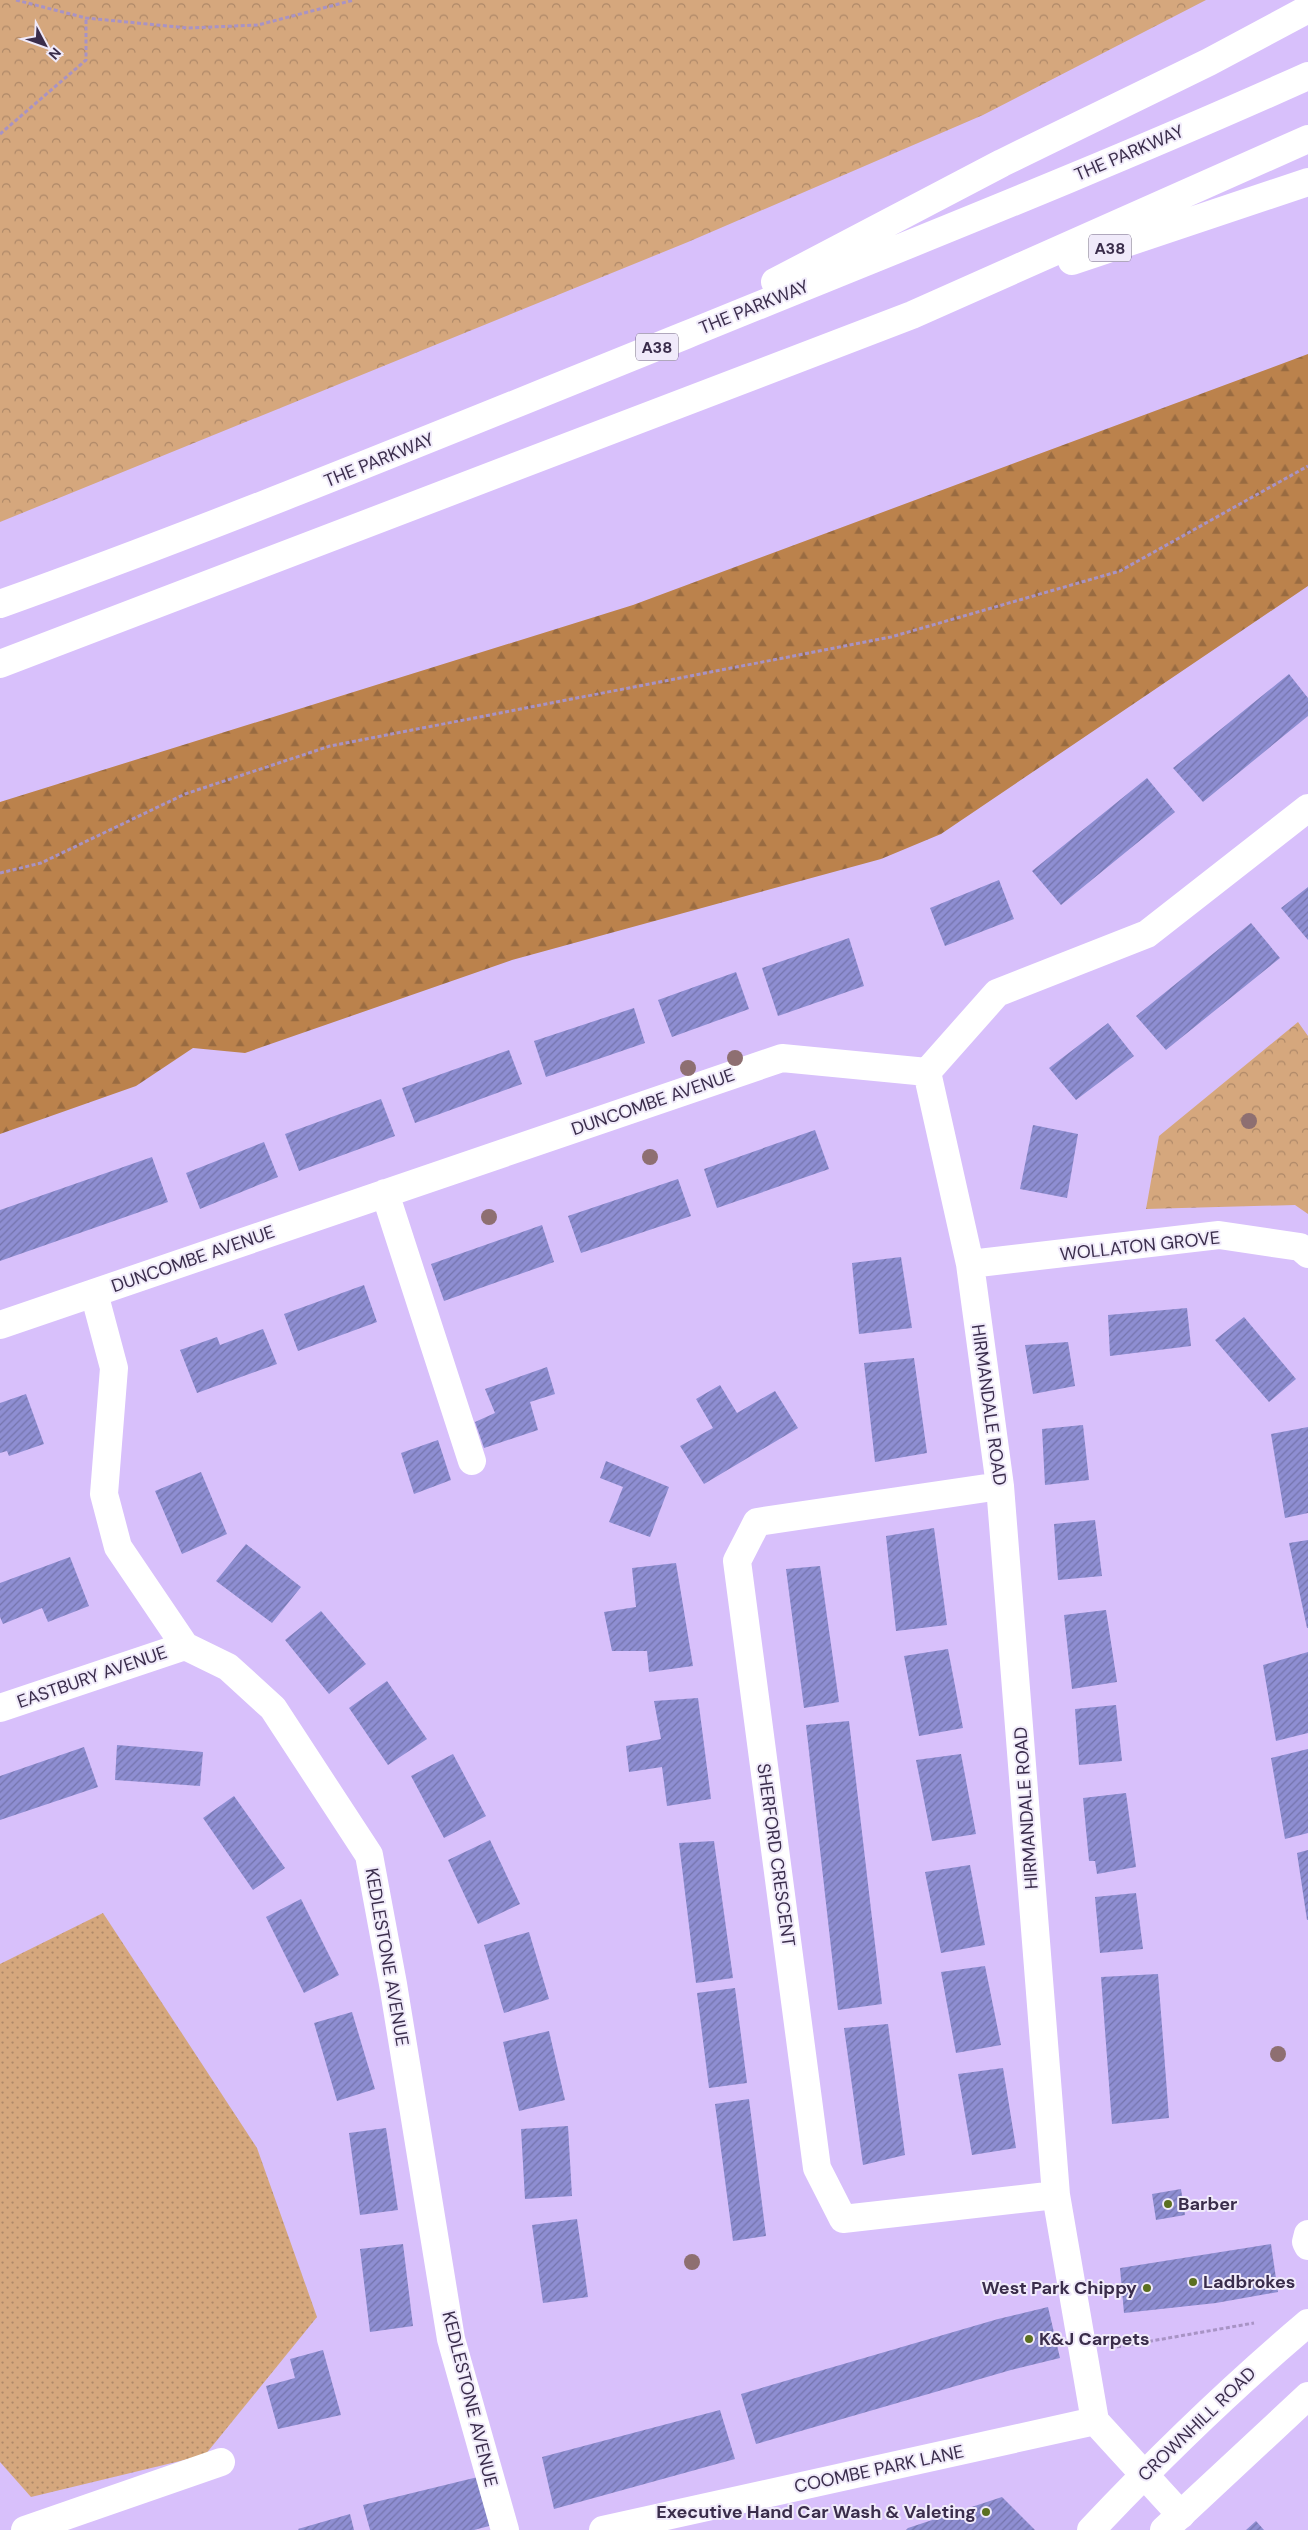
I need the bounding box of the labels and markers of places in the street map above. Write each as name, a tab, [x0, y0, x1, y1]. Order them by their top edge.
place label: Barber	[1178, 2192, 1237, 2216]
marker: Barber	[1162, 2198, 1174, 2210]
place label: Ladbrokes	[1203, 2270, 1295, 2294]
place label: West Park Chippy	[982, 2276, 1137, 2300]
marker: Ladbrokes	[1187, 2276, 1199, 2288]
marker: West Park Chippy	[1141, 2282, 1153, 2294]
place label: K&J Carpets	[1039, 2327, 1150, 2351]
marker: K&J Carpets	[1023, 2333, 1035, 2345]
place label: Executive Hand Car Wash & Valeting	[656, 2500, 976, 2524]
marker: Executive Hand Car Wash & Valeting	[980, 2506, 992, 2518]

